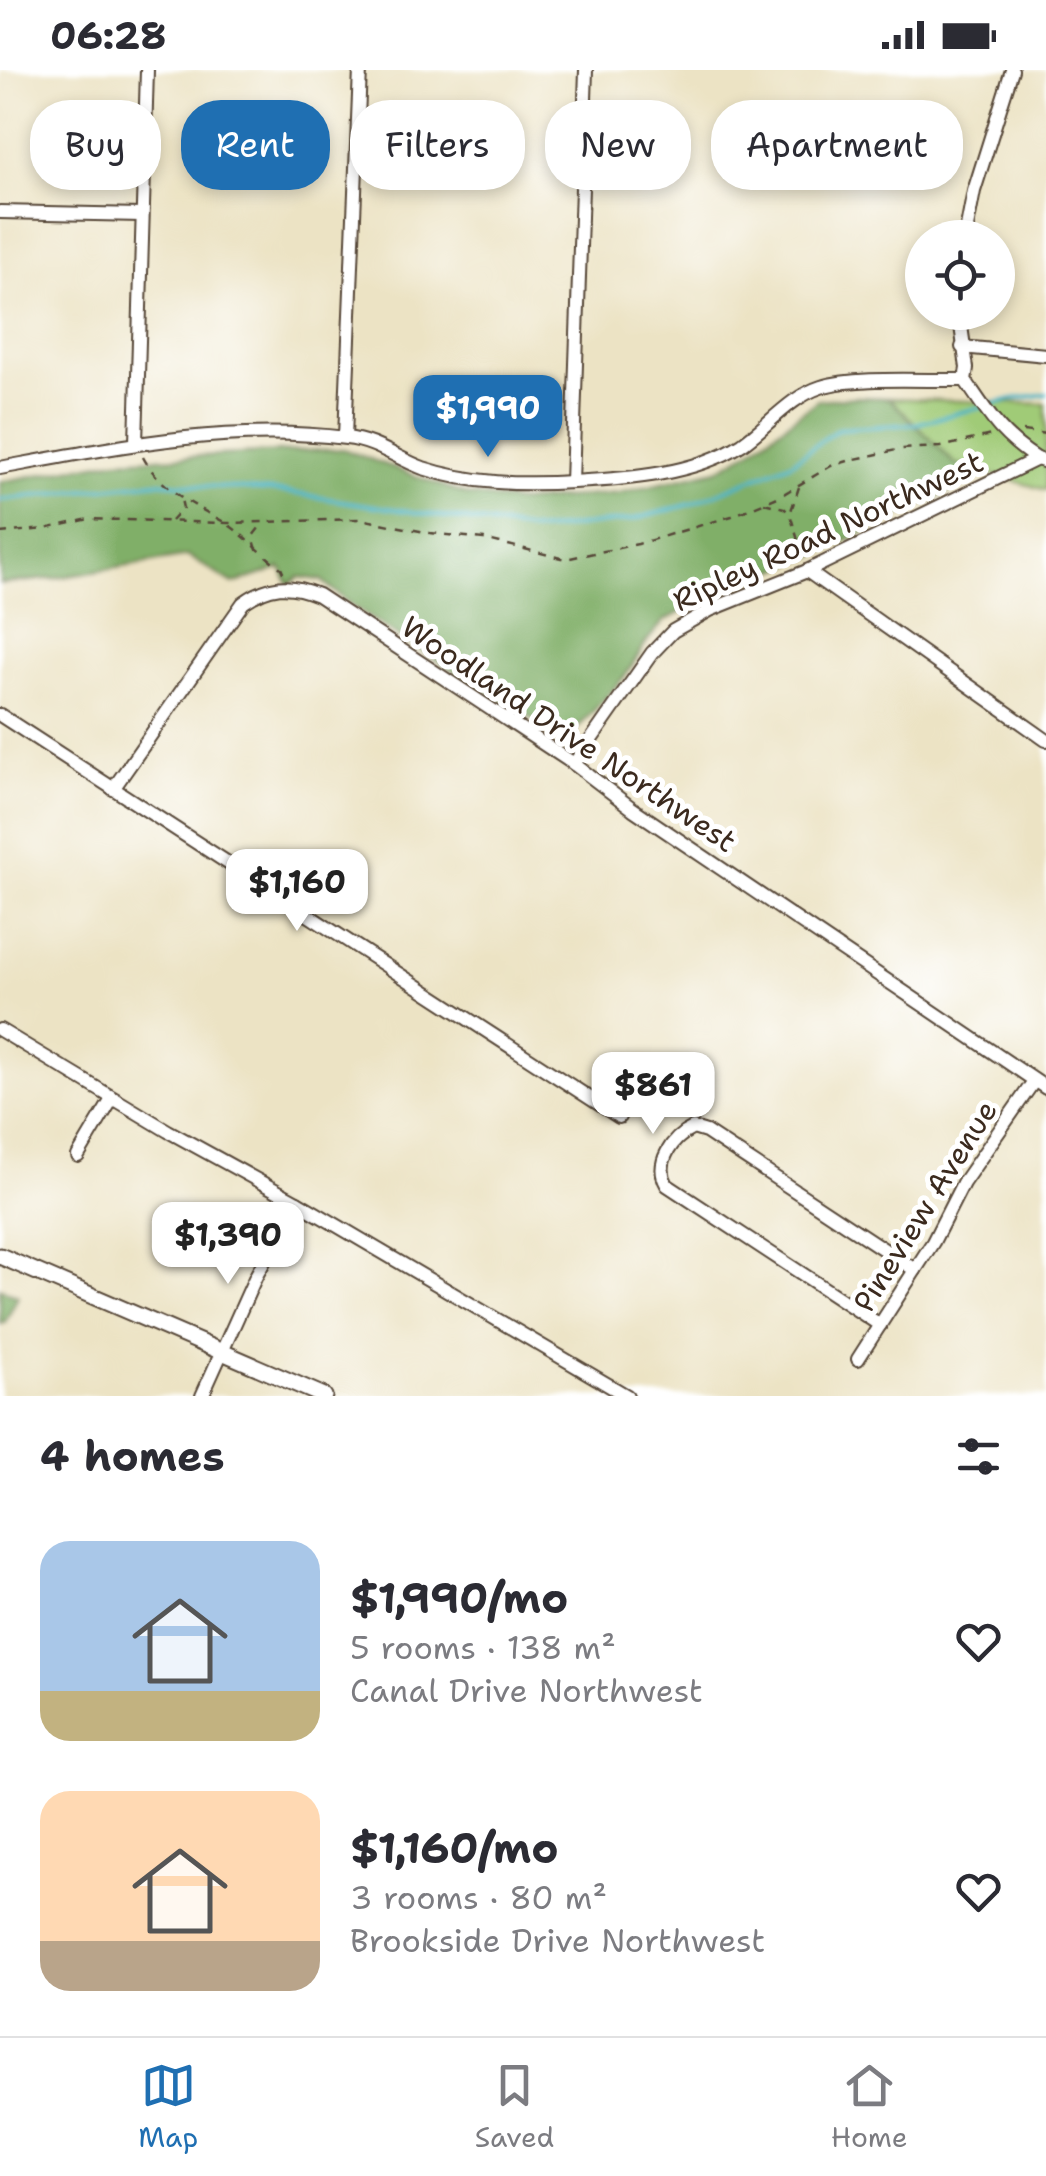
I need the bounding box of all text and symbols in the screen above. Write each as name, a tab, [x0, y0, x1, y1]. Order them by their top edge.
text: 06:28	[50, 10, 167, 61]
chip: Buy	[30, 100, 161, 190]
chip: Rent	[181, 100, 330, 190]
chip: Filters	[350, 100, 525, 190]
chip: New	[545, 100, 691, 190]
chip: Apartment	[711, 100, 963, 190]
map controls	[905, 220, 1015, 330]
button: locate	[905, 220, 1015, 330]
pin: $1,990	[407, 375, 569, 460]
text: $1,990	[435, 386, 541, 429]
street label: Ripley Road Northwest	[666, 441, 990, 621]
street label: Woodland Drive Northwest	[393, 606, 745, 862]
pin: $1,160	[216, 849, 378, 934]
text: $1,160	[248, 860, 346, 903]
pin: $861	[594, 1052, 712, 1137]
text: $861	[614, 1063, 692, 1106]
street label: Pineview Avenue	[843, 1092, 1007, 1320]
pin: $1,390	[147, 1202, 309, 1287]
text: $1,390	[174, 1213, 282, 1256]
text: 4 homes	[40, 1428, 225, 1484]
icon: filters	[951, 1429, 1006, 1484]
text: $1,990/mo	[350, 1570, 568, 1626]
icon: home	[120, 1581, 240, 1701]
icon: heart	[951, 1614, 1006, 1669]
text: 5 rooms · 138 m²	[350, 1626, 616, 1669]
text: Canal Drive Northwest	[350, 1669, 703, 1712]
text: $1,160/mo	[350, 1820, 559, 1876]
icon: home	[120, 1831, 240, 1951]
icon: heart	[951, 1864, 1006, 1919]
text: 3 rooms · 80 m²	[350, 1876, 607, 1919]
text: Brookside Drive Northwest	[350, 1919, 765, 1962]
tab: Map	[138, 2058, 198, 2156]
tab: Saved	[475, 2058, 554, 2156]
tab: Home	[831, 2058, 908, 2156]

